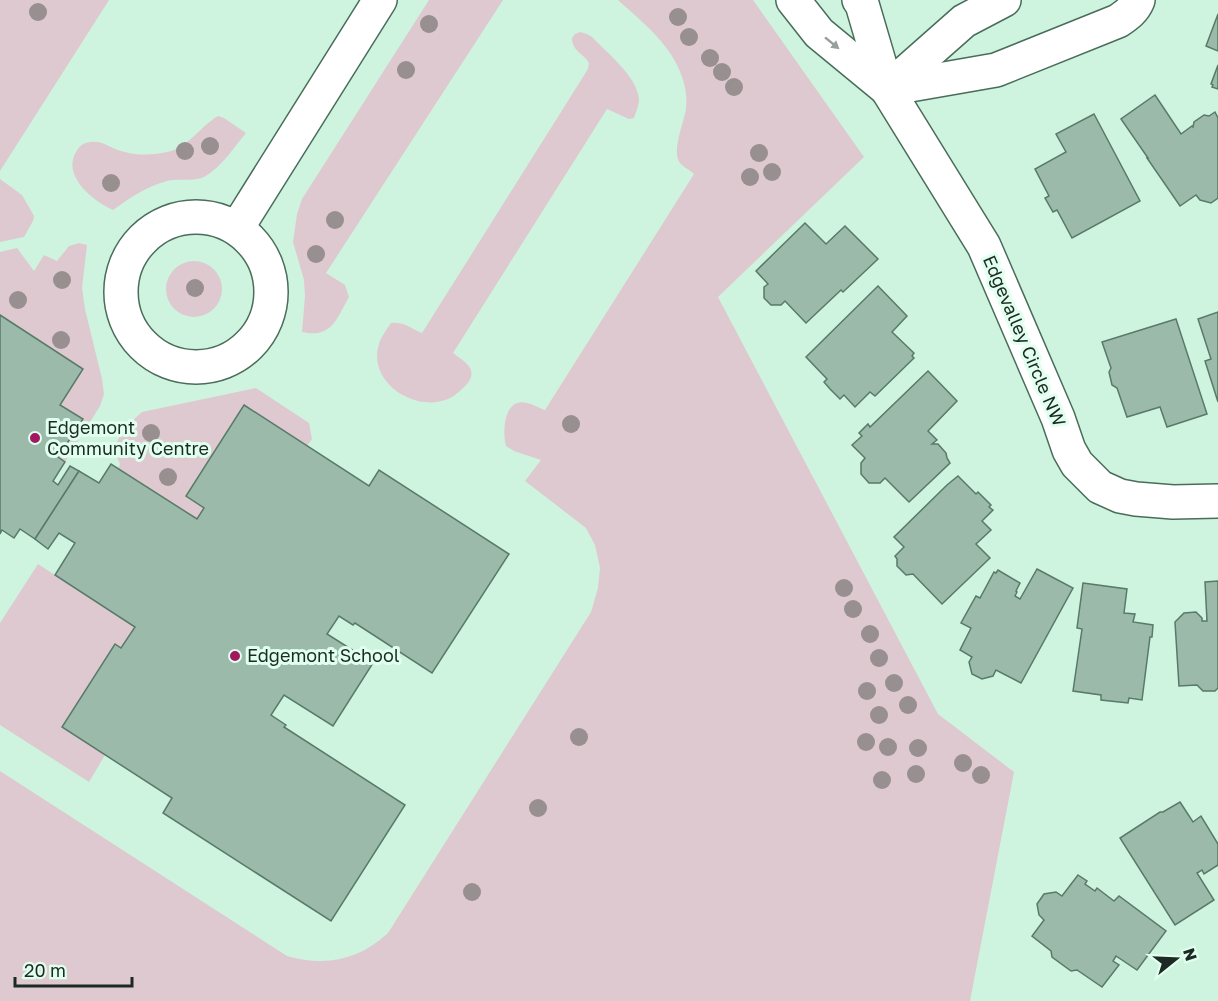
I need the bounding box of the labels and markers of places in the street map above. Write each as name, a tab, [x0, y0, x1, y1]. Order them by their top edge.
place label: Edgemont Community Centre	[47, 416, 209, 459]
marker: Edgemont Community Centre	[28, 431, 42, 445]
place label: Edgemont School	[247, 644, 400, 666]
marker: Edgemont School	[228, 649, 242, 663]

